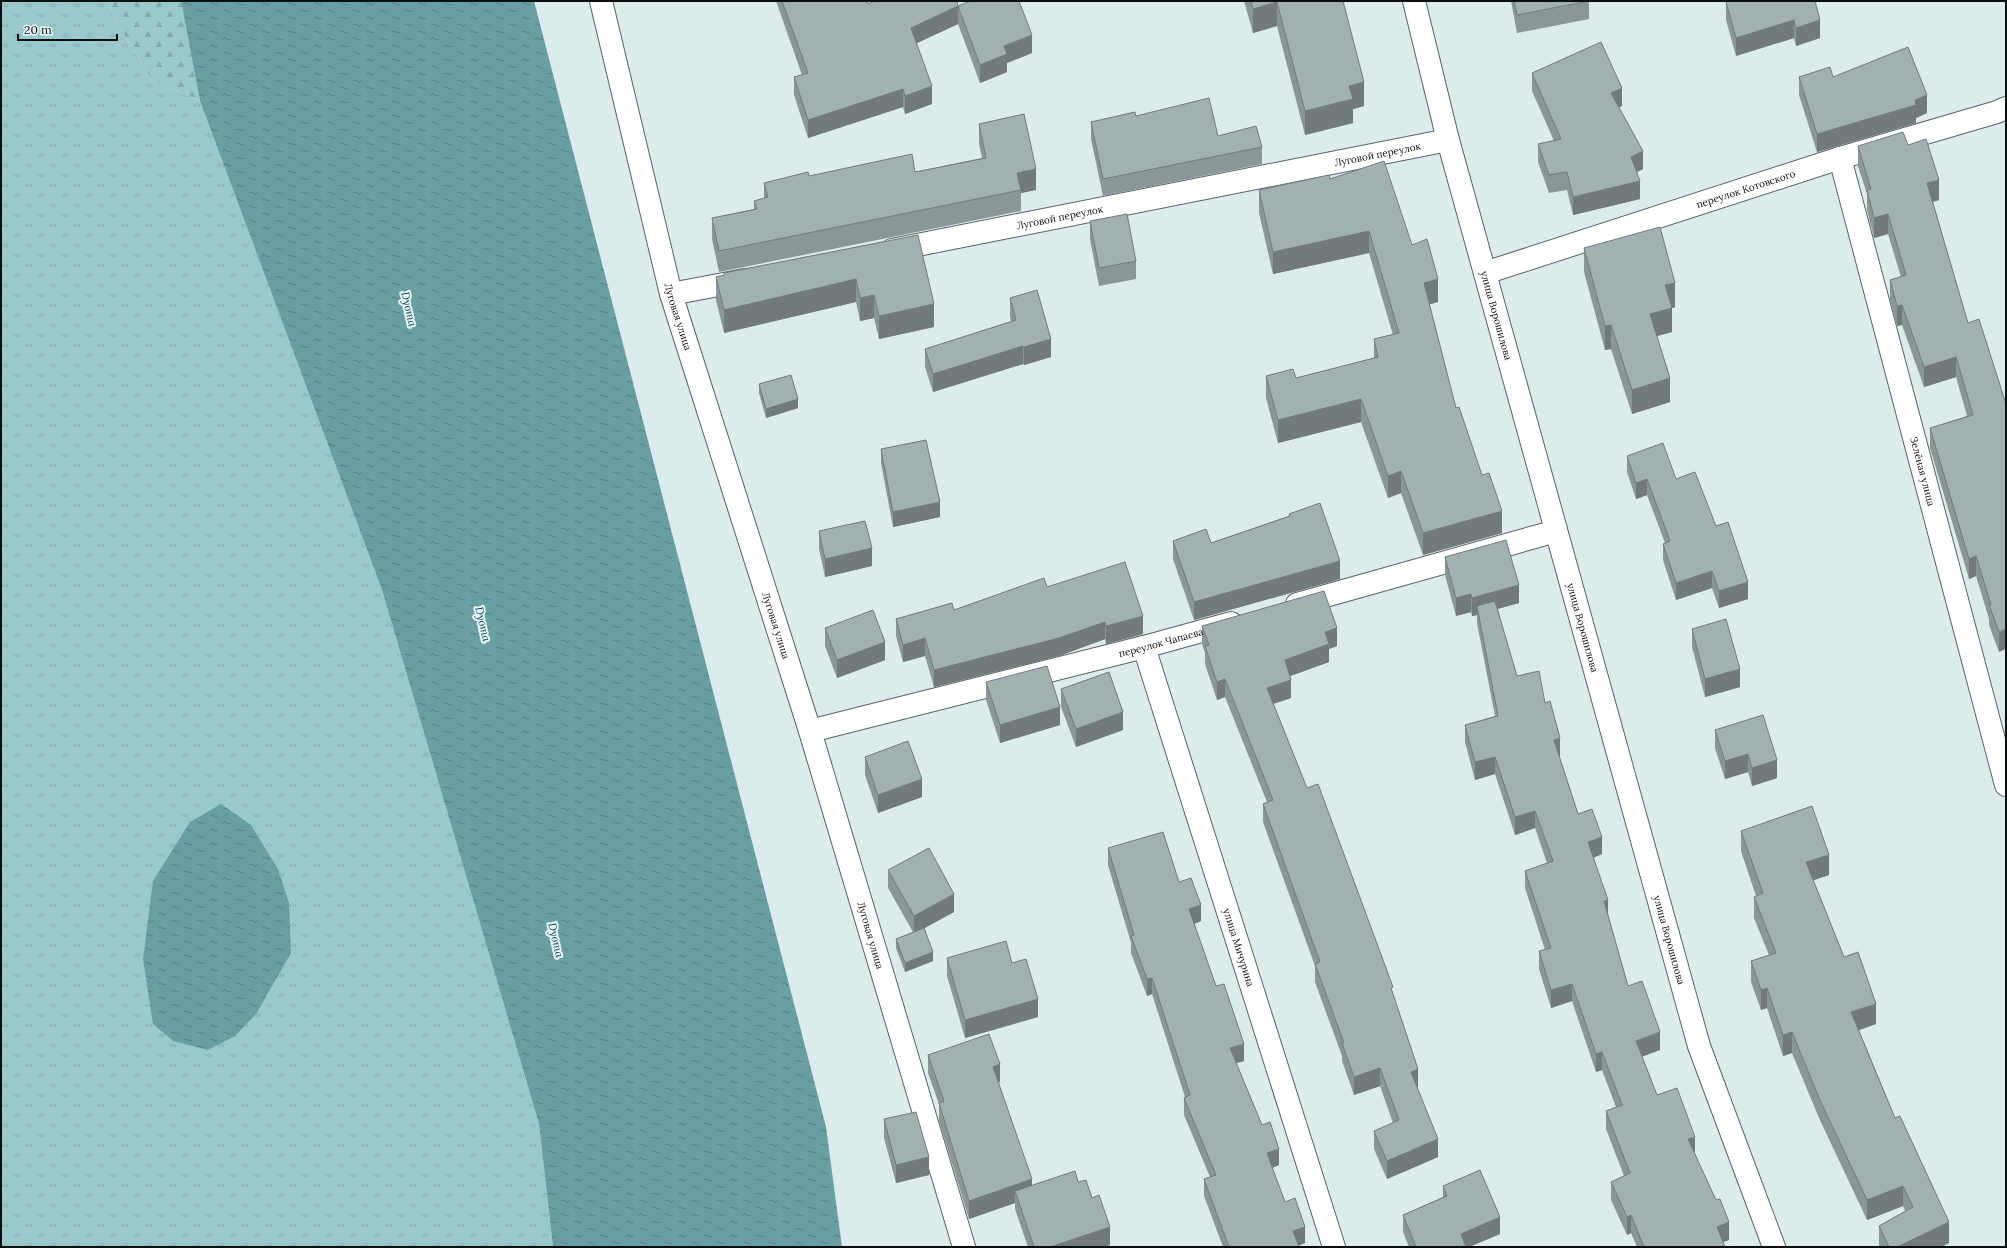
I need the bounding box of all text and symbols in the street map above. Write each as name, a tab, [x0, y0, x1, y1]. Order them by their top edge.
scale bar	[18, 16, 117, 42]
text: 20 m	[24, 22, 52, 37]
street label: Луговой переулок	[1333, 139, 1423, 169]
street label: переулок Котовского	[1695, 166, 1797, 211]
street label: Луговой переулок	[1015, 202, 1105, 232]
street label: улица Ворошилова	[1478, 269, 1515, 361]
street label: Луговая улица	[662, 282, 695, 352]
water label: Dyoma	[398, 290, 420, 329]
street label: Зелёная улица	[1908, 435, 1938, 507]
street label: улица Ворошилова	[1565, 581, 1602, 674]
street label: Луговая улица	[760, 590, 793, 661]
water label: Dyoma	[472, 605, 494, 644]
street label: переулок Чапаева	[1117, 624, 1205, 660]
street label: улица Ворошилова	[1651, 894, 1688, 986]
street label: Луговая улица	[855, 900, 887, 971]
street label: улица Мичурина	[1221, 907, 1258, 988]
water label: Dyoma	[545, 921, 567, 960]

